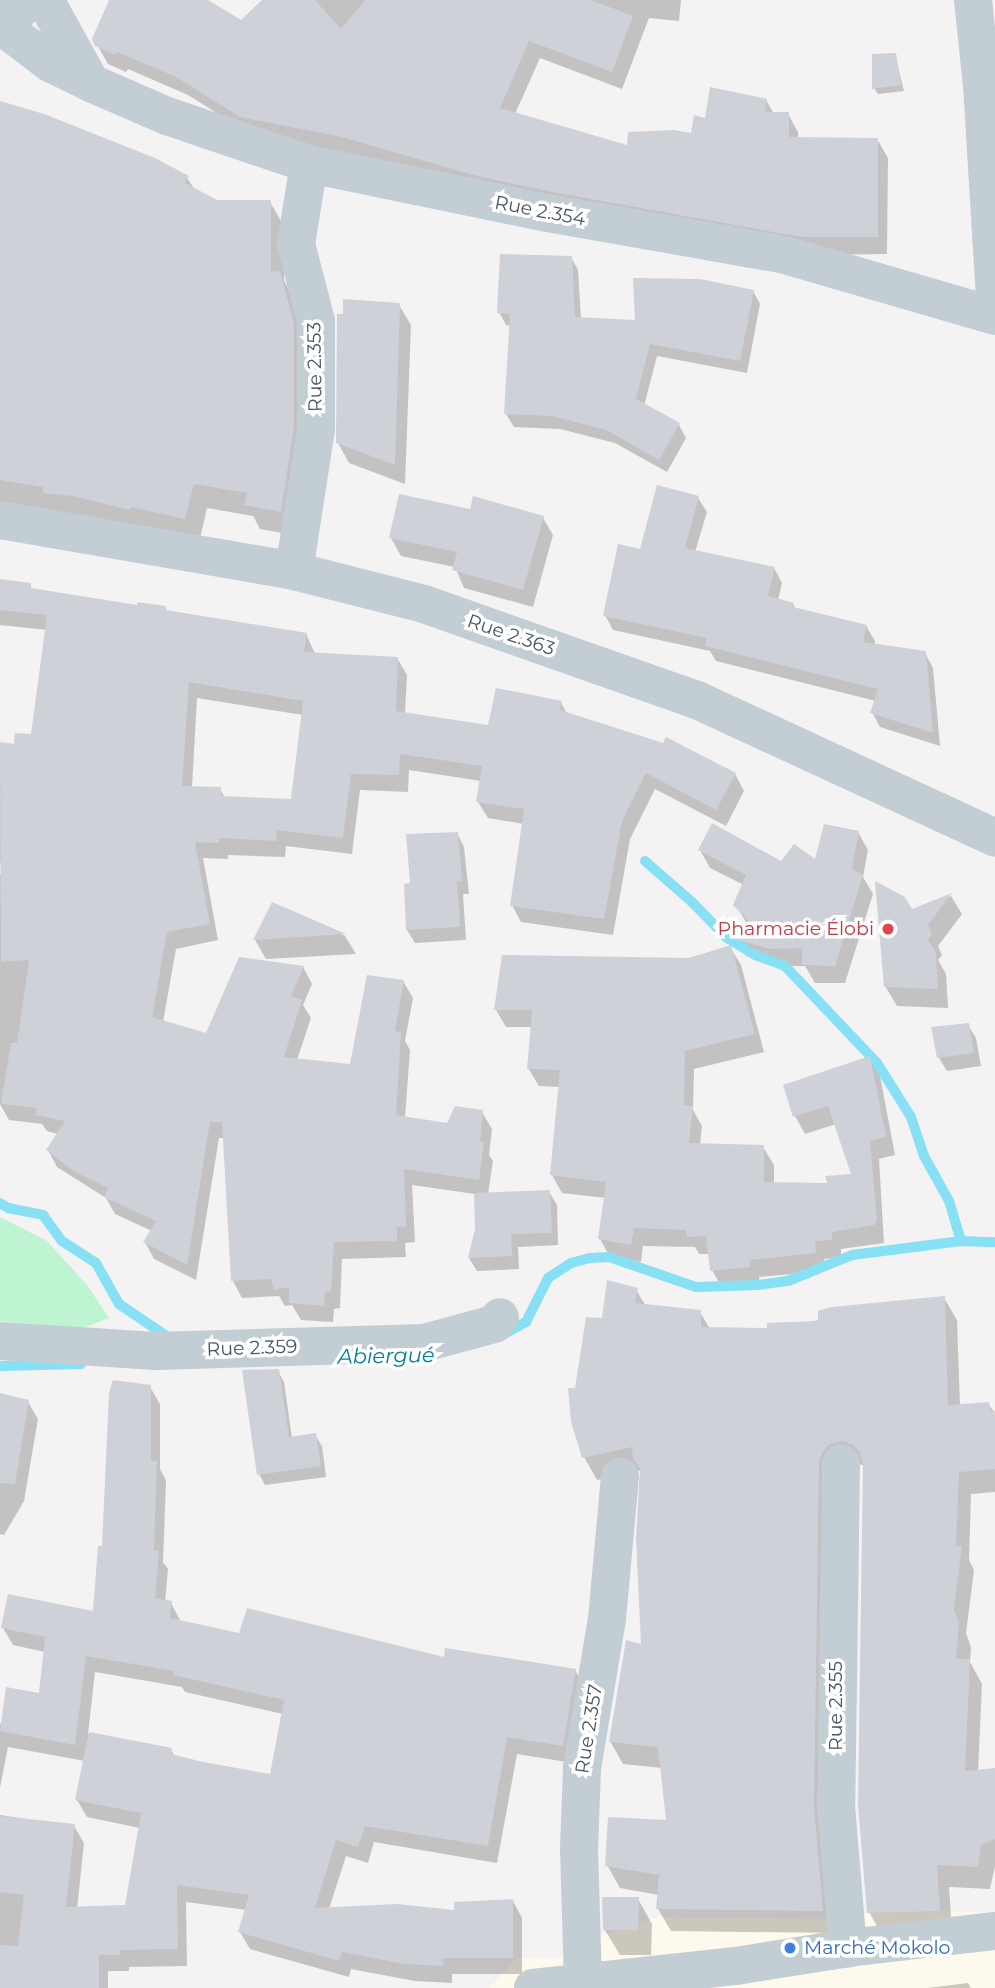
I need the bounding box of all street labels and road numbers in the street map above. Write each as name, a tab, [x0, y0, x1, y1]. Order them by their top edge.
street label: Rue 2.354	[493, 191, 587, 231]
street label: Rue 2.353	[303, 322, 327, 412]
street label: Rue 2.363	[464, 609, 558, 661]
street label: Rue 2.359	[206, 1335, 298, 1361]
street label: Rue 2.355	[825, 1661, 847, 1751]
street label: Rue 2.357	[571, 1683, 607, 1775]

